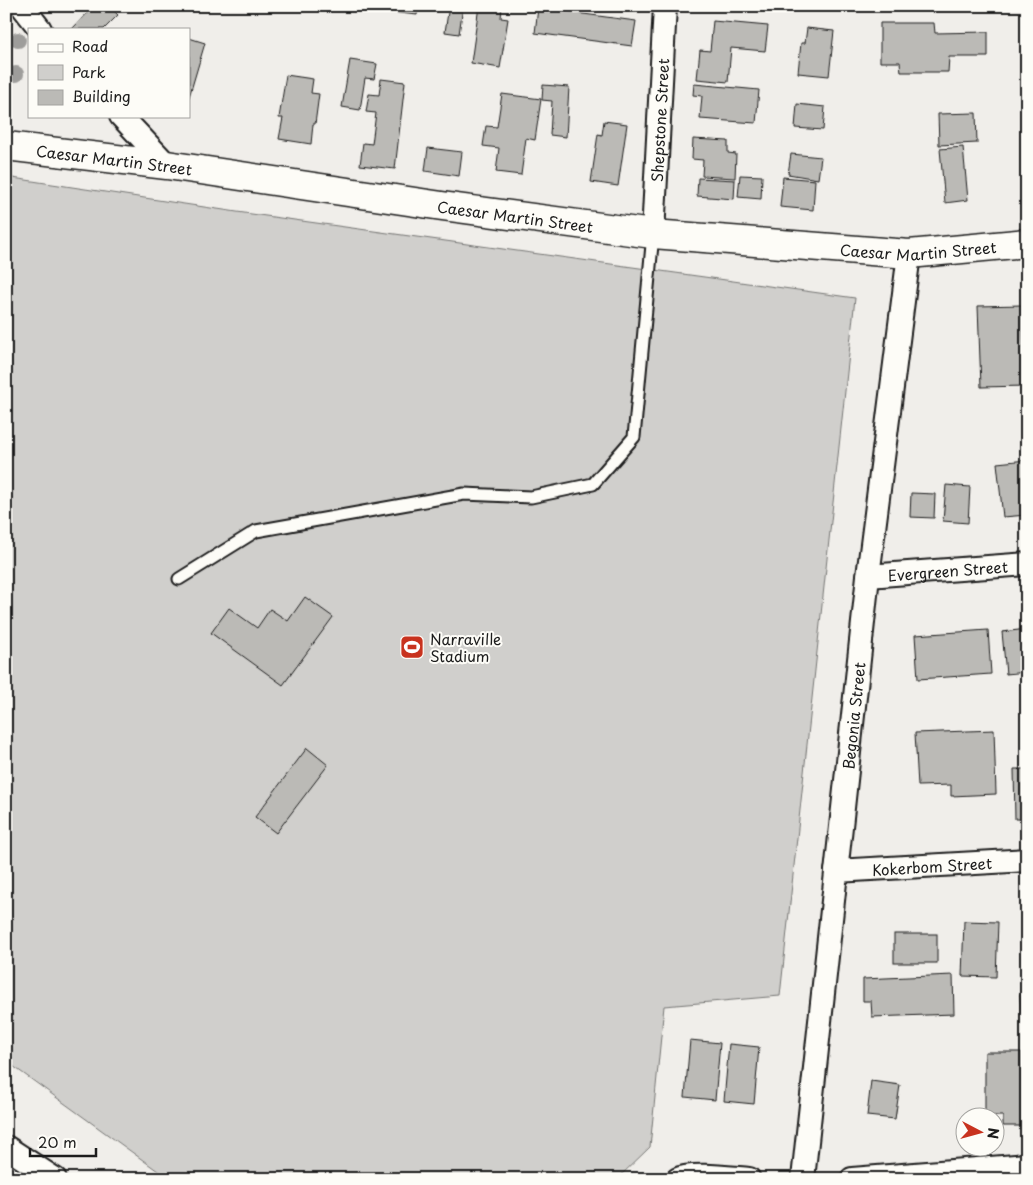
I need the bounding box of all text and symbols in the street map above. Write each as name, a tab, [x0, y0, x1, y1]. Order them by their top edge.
legend	[28, 28, 190, 118]
text: Road	[72, 34, 108, 57]
street label: Shepstone Street	[644, 58, 674, 183]
text: Park	[72, 60, 106, 83]
text: Building	[72, 84, 131, 107]
street label: Caesar Martin Street	[35, 138, 194, 180]
street label: Caesar Martin Street	[436, 194, 594, 237]
street label: Caesar Martin Street	[839, 234, 997, 266]
street label: Evergreen Street	[887, 554, 1009, 586]
place label: Narraville Stadium	[430, 627, 501, 667]
sports icon: Narraville Stadium	[399, 634, 425, 660]
street label: Begonia Street	[836, 661, 870, 771]
street label: Kokerbom Street	[871, 851, 993, 880]
north arrow	[956, 1108, 1006, 1158]
scale bar	[30, 1125, 96, 1157]
text: N	[982, 1127, 1004, 1140]
text: 20 m	[38, 1130, 77, 1153]

